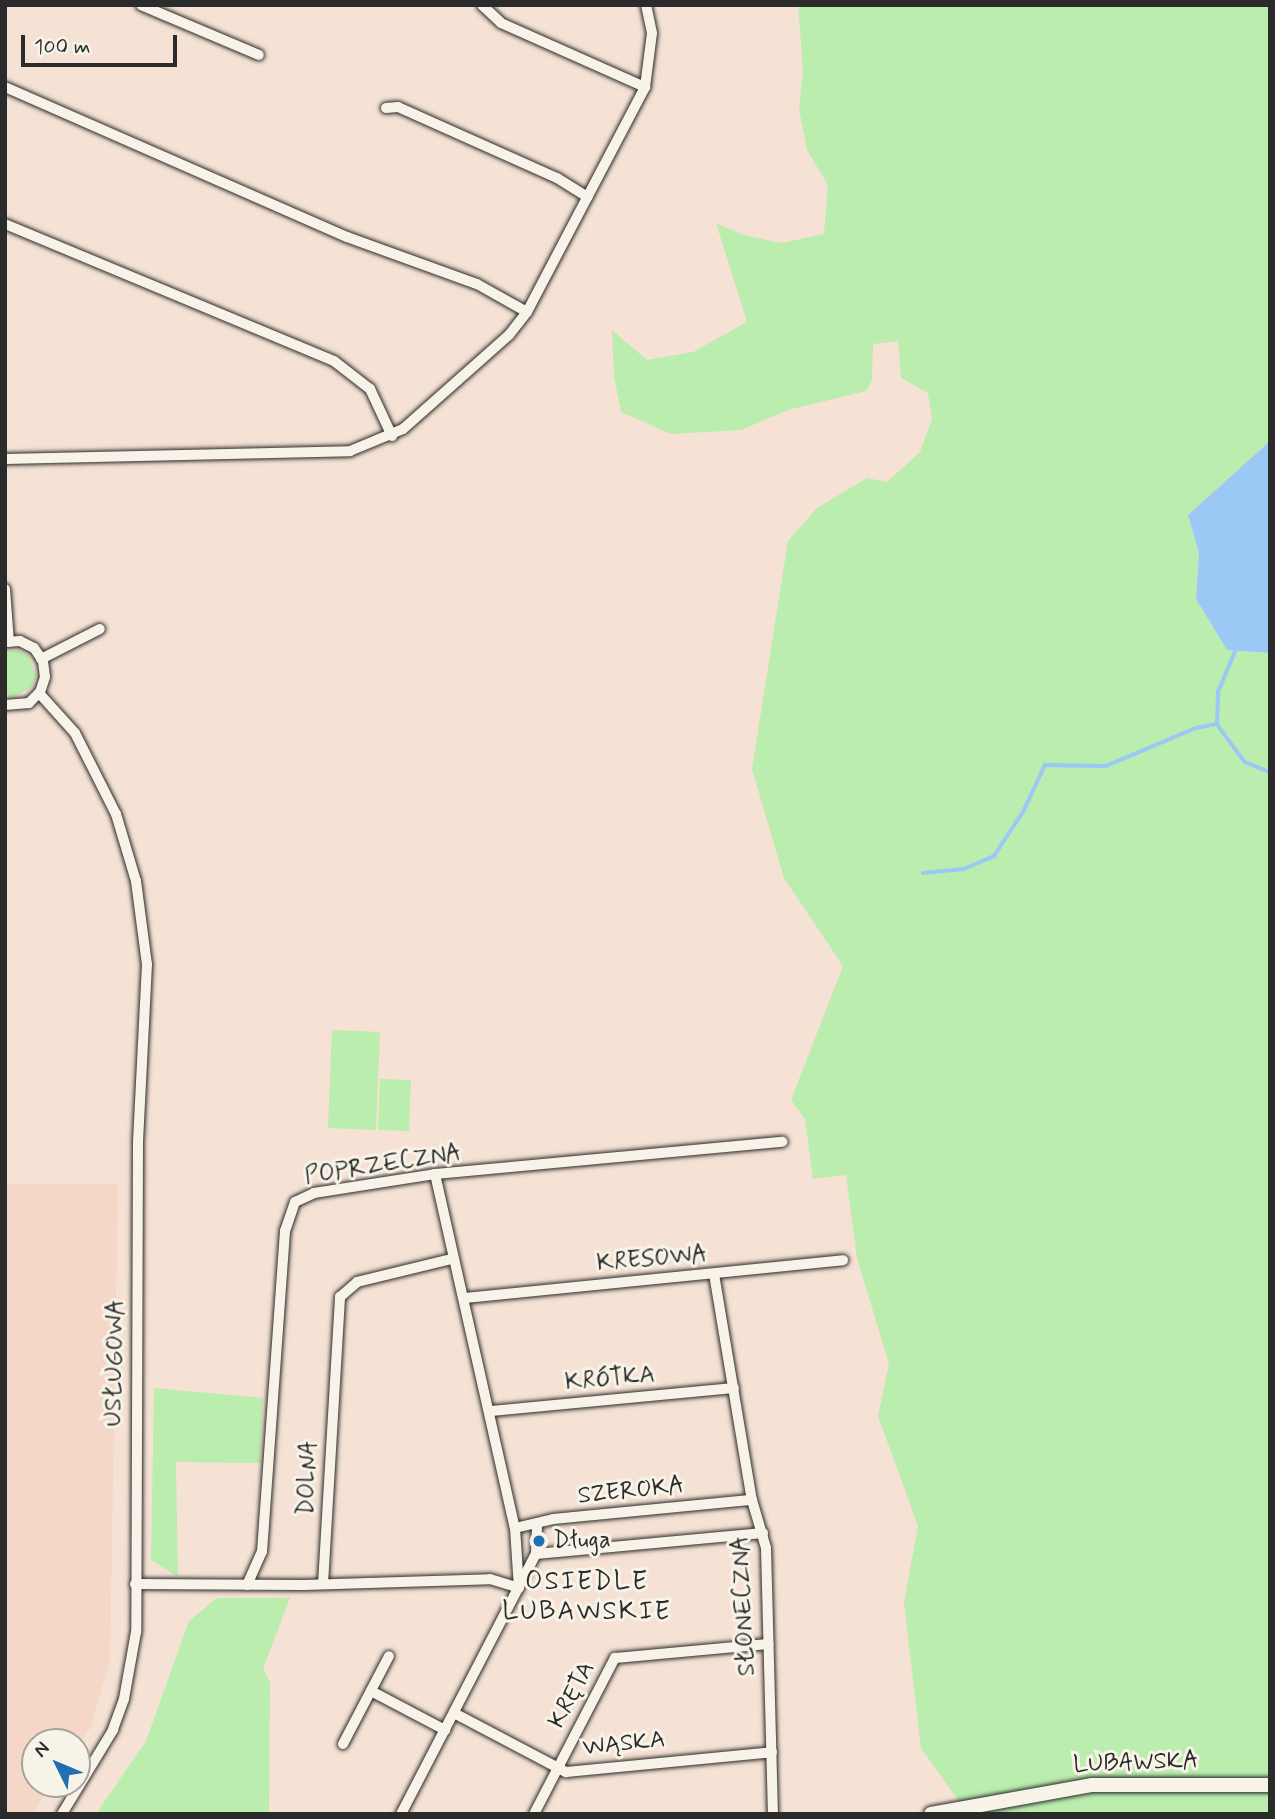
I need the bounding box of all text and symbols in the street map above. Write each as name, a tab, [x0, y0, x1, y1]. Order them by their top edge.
scale bar	[24, 21, 180, 65]
text: 100 m	[34, 33, 90, 61]
street label: POPRZECZNA	[303, 1138, 463, 1192]
street label: KRESOWA	[595, 1240, 709, 1278]
street label: USŁUGOWA	[99, 1299, 131, 1427]
street label: KRÓTKA	[564, 1361, 656, 1397]
street label: DOLNA	[292, 1440, 324, 1516]
street label: SZEROKA	[576, 1471, 686, 1511]
place label: Długa	[553, 1527, 611, 1555]
marker: Długa	[531, 1533, 547, 1549]
street label: SŁONECZNA	[726, 1535, 762, 1677]
district label: OSIEDLE LUBAWSKIE	[508, 1567, 666, 1628]
street label: KRĘTA	[543, 1657, 601, 1733]
street label: WĄSKA	[581, 1725, 667, 1763]
north arrow	[21, 1728, 91, 1798]
text: N	[28, 1737, 55, 1763]
street label: LUBAWSKA	[1073, 1746, 1199, 1780]

